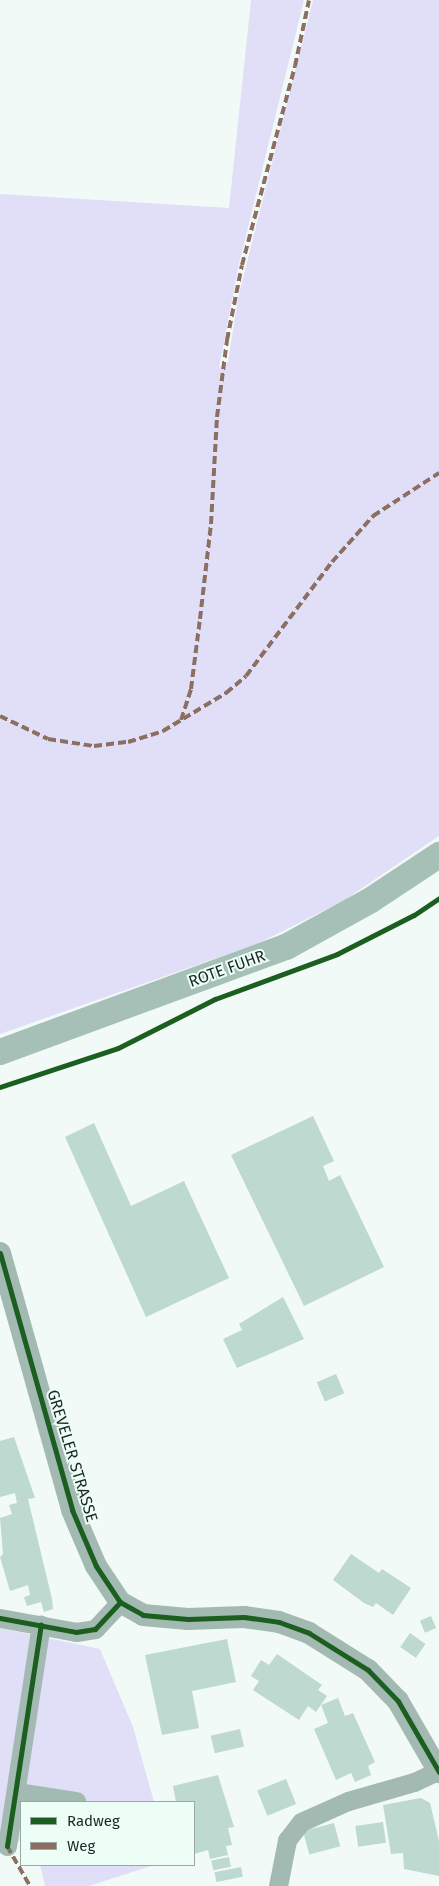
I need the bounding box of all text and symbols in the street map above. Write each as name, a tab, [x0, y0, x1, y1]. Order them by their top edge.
street label: ROTE FUHR	[186, 946, 268, 992]
street label: GREVELER STRASSE	[43, 1387, 101, 1525]
legend	[20, 1801, 195, 1866]
text: Radweg	[67, 1812, 120, 1830]
text: Weg	[67, 1837, 95, 1855]

